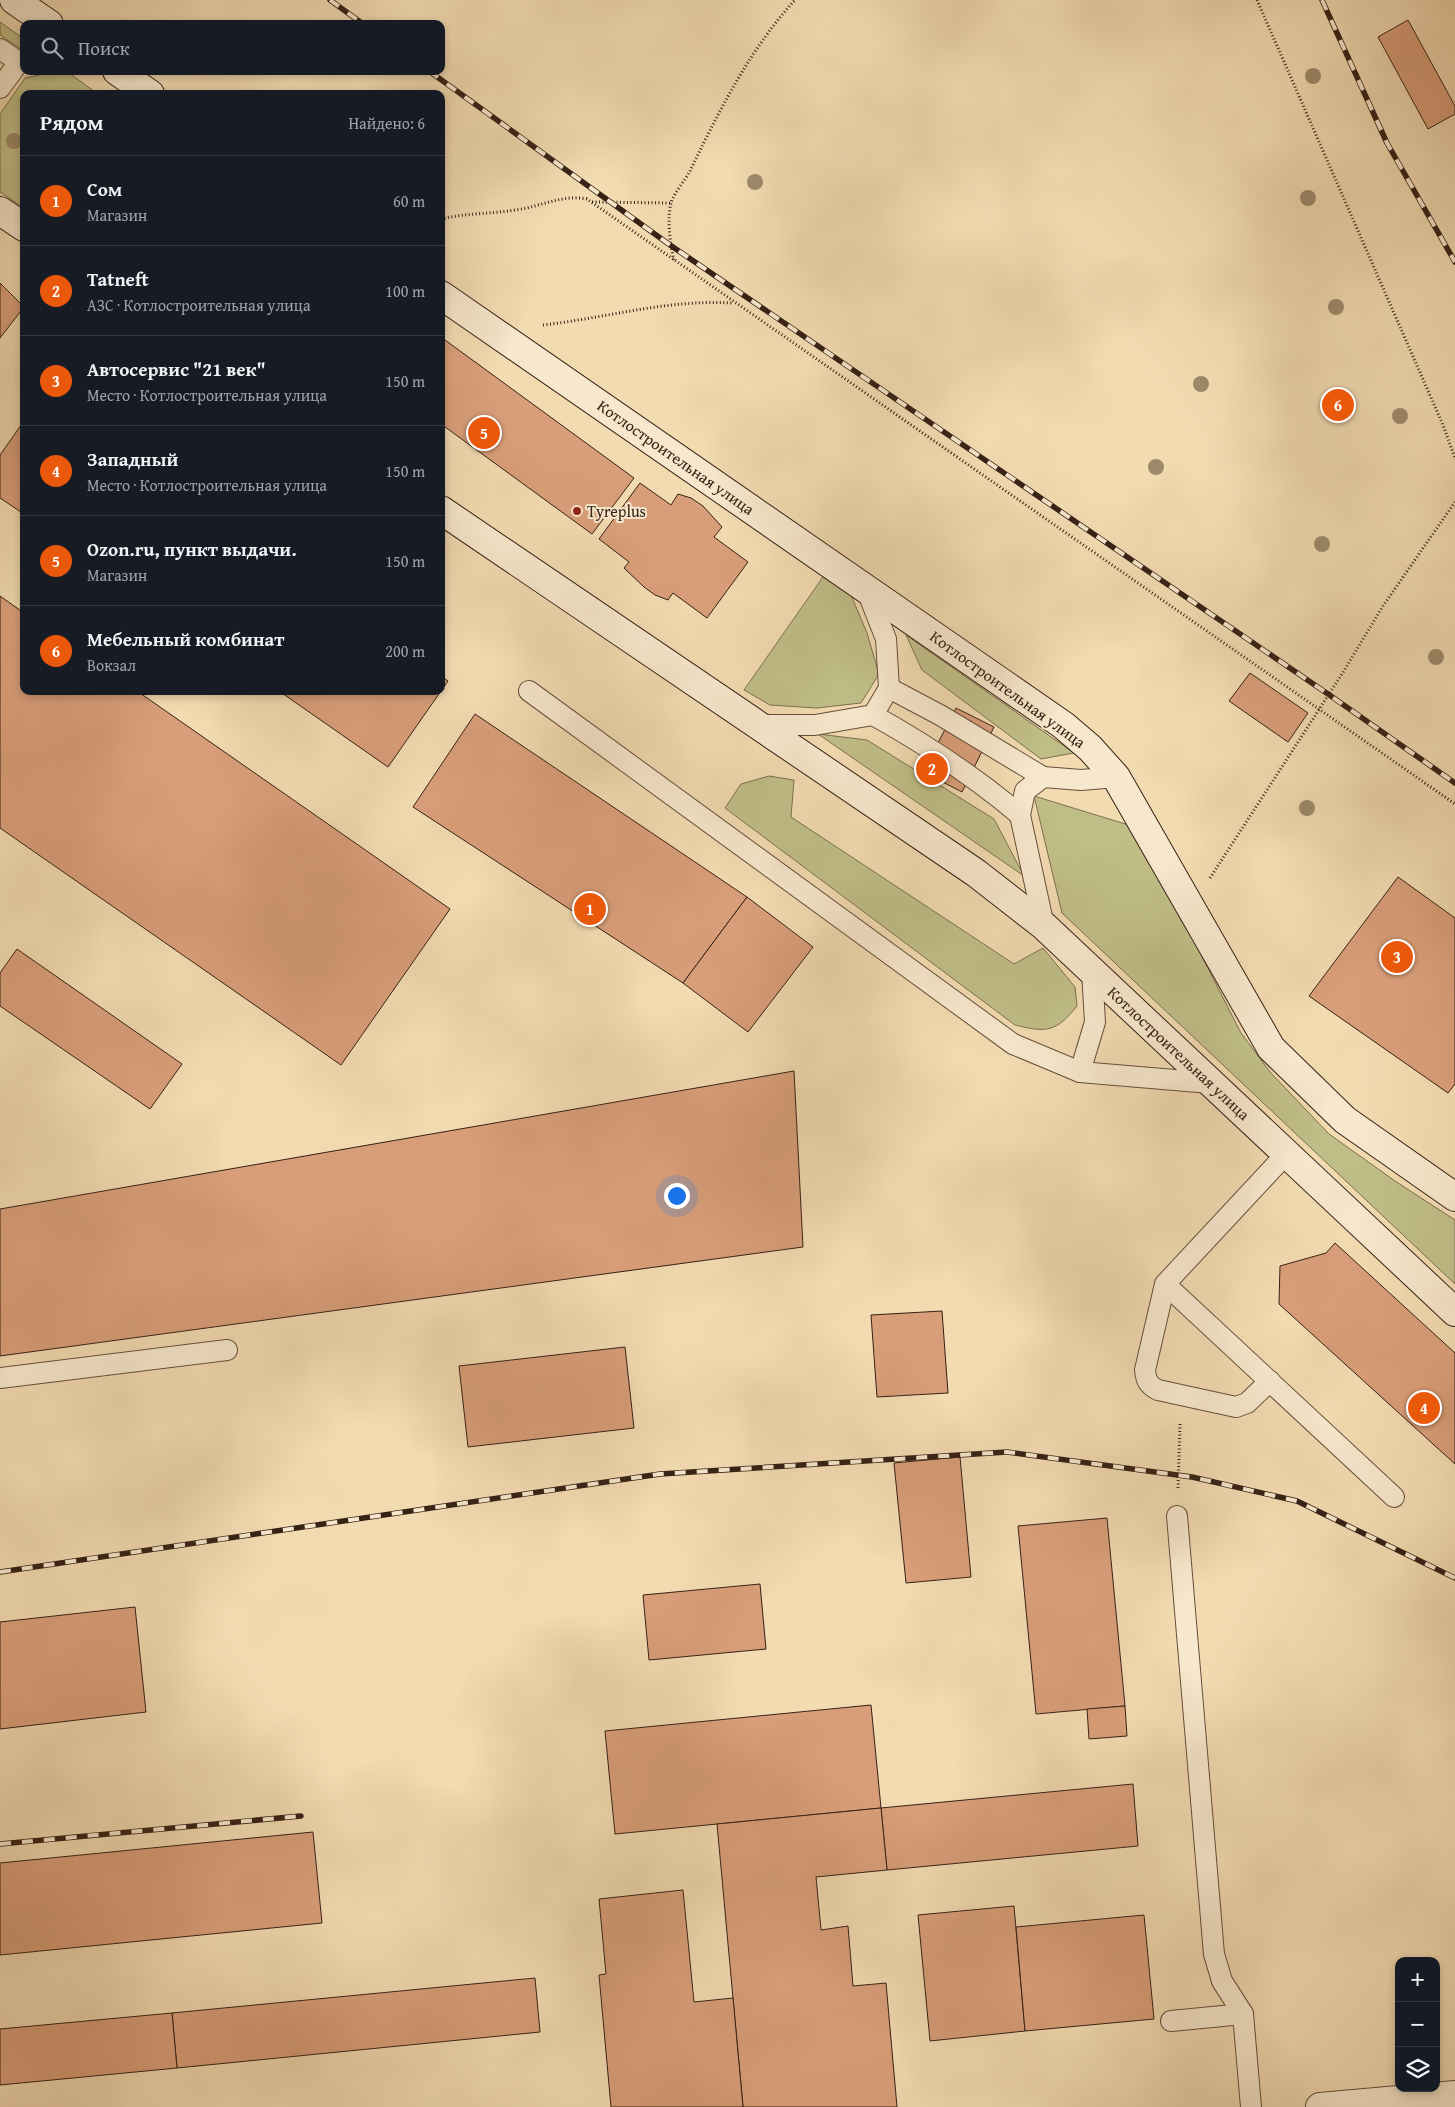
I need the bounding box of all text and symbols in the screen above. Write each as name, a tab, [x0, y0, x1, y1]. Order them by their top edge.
search box	[20, 20, 445, 75]
icon: search	[38, 34, 66, 62]
text: Поиск	[78, 34, 130, 62]
text: Рядом	[40, 107, 103, 138]
text: Найдено: 6	[348, 111, 425, 135]
text: Сом	[87, 175, 122, 203]
text: 1	[52, 189, 60, 213]
text: 60 m	[393, 189, 425, 213]
text: Магазин	[87, 203, 147, 227]
text: Tatneft	[87, 265, 149, 293]
text: 2	[52, 279, 60, 303]
text: 100 m	[385, 279, 425, 303]
text: АЗС · Котлостроительная улица	[87, 293, 311, 317]
text: Автосервис "21 век"	[87, 355, 266, 383]
text: 3	[52, 369, 60, 393]
text: 150 m	[385, 369, 425, 393]
text: Место · Котлостроительная улица	[87, 383, 327, 407]
pin: 6	[1322, 386, 1354, 424]
street label: Котлостроительная улица	[592, 394, 760, 521]
pin: 5	[468, 414, 500, 452]
text: Западный	[87, 445, 178, 473]
text: 4	[52, 459, 60, 483]
text: 150 m	[385, 459, 425, 483]
text: Место · Котлостроительная улица	[87, 473, 327, 497]
place label: Tyreplus	[587, 499, 646, 523]
marker: Tyreplus	[571, 505, 583, 517]
text: Ozon.ru, пункт выдачи.	[87, 535, 297, 563]
text: 5	[52, 549, 60, 573]
text: 150 m	[385, 549, 425, 573]
text: Магазин	[87, 563, 147, 587]
street label: Котлостроительная улица	[925, 624, 1091, 754]
text: Мебельный комбинат	[87, 625, 284, 653]
text: 6	[52, 639, 60, 663]
text: 200 m	[385, 639, 425, 663]
text: Вокзал	[87, 653, 136, 677]
pin: 2	[916, 750, 948, 788]
pin: 1	[574, 890, 606, 928]
pin: 3	[1381, 938, 1413, 976]
street label: Котлостроительная улица	[1102, 980, 1256, 1126]
your location	[664, 1183, 690, 1209]
pin: 4	[1408, 1389, 1440, 1427]
map controls	[1395, 1957, 1440, 2092]
button: +	[1395, 1957, 1440, 2002]
button: −	[1395, 2002, 1440, 2047]
button: layers	[1395, 2047, 1440, 2092]

